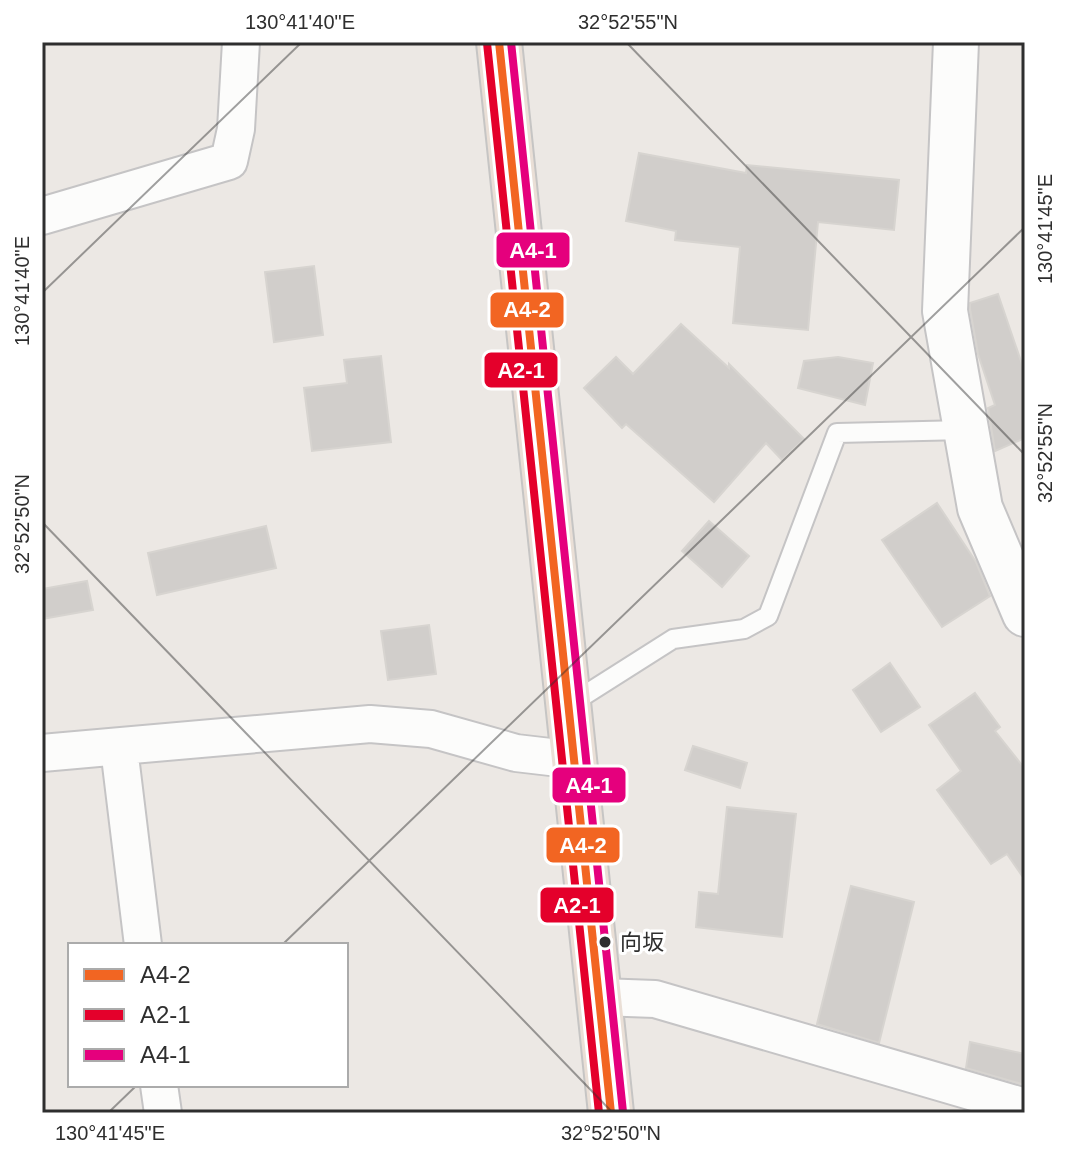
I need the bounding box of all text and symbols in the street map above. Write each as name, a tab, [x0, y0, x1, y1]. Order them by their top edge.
text: 130°41'40"E	[245, 11, 355, 33]
text: 32°52'55"N	[578, 11, 678, 33]
text: 130°41'45"E	[1034, 174, 1056, 284]
line badge: A4-1	[495, 231, 571, 269]
text: 130°41'40"E	[11, 236, 33, 346]
text: A4-1	[509, 238, 557, 263]
line badge: A4-2	[489, 291, 565, 329]
text: A4-2	[503, 297, 551, 322]
line badge: A2-1	[483, 351, 559, 389]
text: A2-1	[497, 358, 545, 383]
text: 32°52'55"N	[1034, 403, 1056, 503]
text: 32°52'50"N	[11, 474, 33, 574]
line badge: A4-1	[551, 766, 627, 804]
text: A4-1	[565, 773, 613, 798]
line badge: A4-2	[545, 826, 621, 864]
text: A4-2	[559, 833, 607, 858]
line badge: A2-1	[539, 886, 615, 924]
text: A2-1	[553, 893, 601, 918]
place label: 向坂	[620, 930, 664, 955]
marker: 向坂	[597, 934, 613, 950]
legend	[68, 943, 348, 1087]
text: A4-2	[140, 961, 191, 988]
text: A2-1	[140, 1001, 191, 1028]
text: A4-1	[140, 1041, 191, 1068]
text: 130°41'45"E	[55, 1122, 165, 1144]
text: 32°52'50"N	[561, 1122, 661, 1144]

